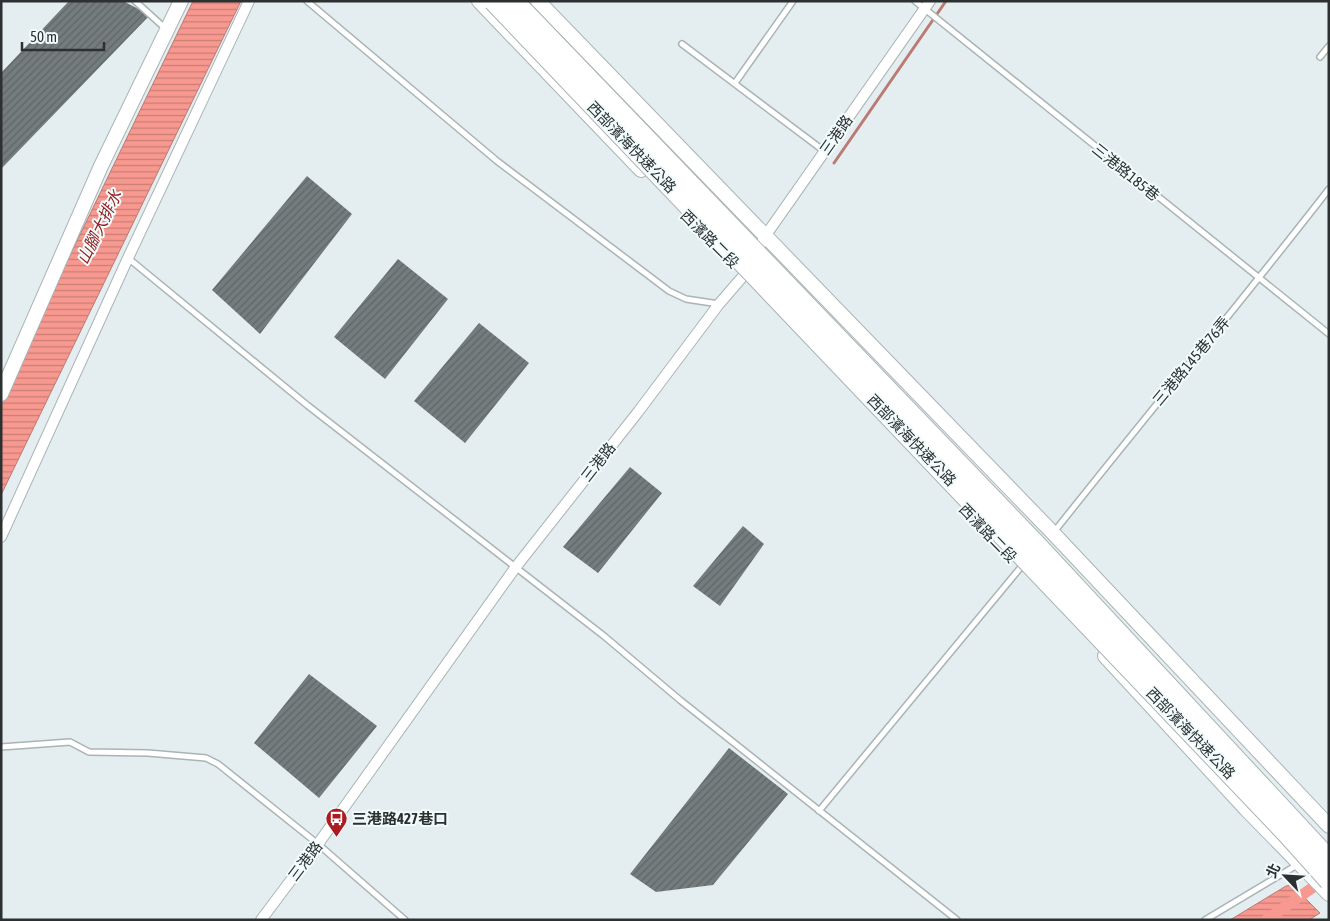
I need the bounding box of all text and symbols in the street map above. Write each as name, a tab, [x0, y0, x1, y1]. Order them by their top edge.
scale bar	[22, 20, 105, 52]
text: 50 m	[30, 28, 57, 45]
street label: 西部濱海快速公路	[584, 98, 680, 196]
street label: 三港路	[816, 112, 856, 158]
street label: 三港路185巷	[1089, 140, 1163, 204]
water label: 山腳大排水	[73, 186, 125, 267]
street label: 西濱路二段	[677, 206, 743, 272]
street label: 三港路145巷76弄	[1149, 313, 1233, 409]
street label: 西部濱海快速公路	[864, 391, 960, 489]
street label: 三港路	[577, 439, 619, 485]
street label: 西濱路二段	[956, 500, 1020, 566]
street label: 西部濱海快速公路	[1143, 684, 1239, 782]
bus stop icon: 三港路427巷口	[324, 806, 348, 837]
place label: 三港路427巷口	[352, 810, 448, 827]
street label: 三港路	[285, 838, 325, 884]
north arrow	[1260, 851, 1310, 901]
text: 北	[1263, 861, 1283, 880]

